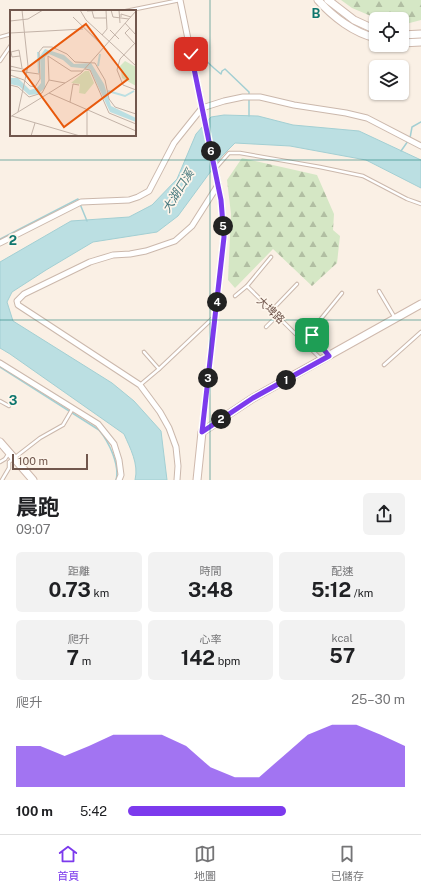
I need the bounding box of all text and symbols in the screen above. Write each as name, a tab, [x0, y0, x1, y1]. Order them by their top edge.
text: B	[312, 6, 321, 21]
inset map	[10, 10, 136, 136]
map controls	[369, 12, 409, 100]
button: locate	[369, 12, 409, 52]
pin	[174, 37, 208, 71]
icon: check	[180, 43, 202, 65]
button: layers	[369, 60, 409, 100]
pin: 6	[201, 141, 221, 161]
text: 6	[207, 145, 215, 157]
water label: 大湖口溪	[159, 165, 198, 215]
pin: 5	[213, 216, 233, 236]
text: 5	[219, 220, 227, 232]
text: 2	[9, 233, 17, 248]
pin: 4	[207, 292, 227, 312]
street label: 大埤路	[255, 294, 287, 326]
text: 4	[213, 296, 221, 308]
pin	[295, 318, 329, 352]
icon: arrive	[301, 324, 323, 346]
pin: 3	[198, 368, 218, 388]
pin: 1	[276, 370, 296, 390]
text: 3	[204, 372, 212, 384]
text: 1	[284, 374, 288, 386]
text: 3	[9, 393, 18, 408]
pin: 2	[211, 409, 231, 429]
text: 2	[218, 413, 225, 425]
scale bar	[12, 452, 88, 471]
text: 100 m	[18, 455, 48, 467]
button: share	[363, 493, 405, 535]
text: 晨跑	[16, 494, 60, 520]
text: 09:07	[16, 522, 50, 537]
text: 距離	[68, 565, 90, 577]
text: 時間	[199, 565, 221, 577]
text: 配速	[331, 565, 353, 577]
text: 0.73	[49, 578, 91, 602]
text: 3:48	[188, 578, 233, 602]
text: 5:12	[311, 578, 351, 602]
text: km	[91, 587, 109, 599]
text: /km	[351, 587, 373, 599]
text: kcal	[332, 632, 353, 644]
text: 爬升	[68, 633, 90, 645]
text: 心率	[199, 633, 221, 645]
text: 57	[329, 644, 355, 668]
text: 7	[66, 646, 79, 670]
text: 142	[181, 646, 215, 670]
text: m	[79, 655, 91, 667]
text: bpm	[215, 655, 240, 667]
text: 25–30 m	[351, 692, 405, 707]
text: 爬升	[16, 695, 42, 710]
text: 100 m	[16, 804, 53, 819]
text: 5:42	[80, 804, 107, 819]
tab: 首頁	[57, 843, 79, 883]
tab: 地圖	[194, 843, 216, 883]
tab: 已儲存	[331, 843, 364, 883]

